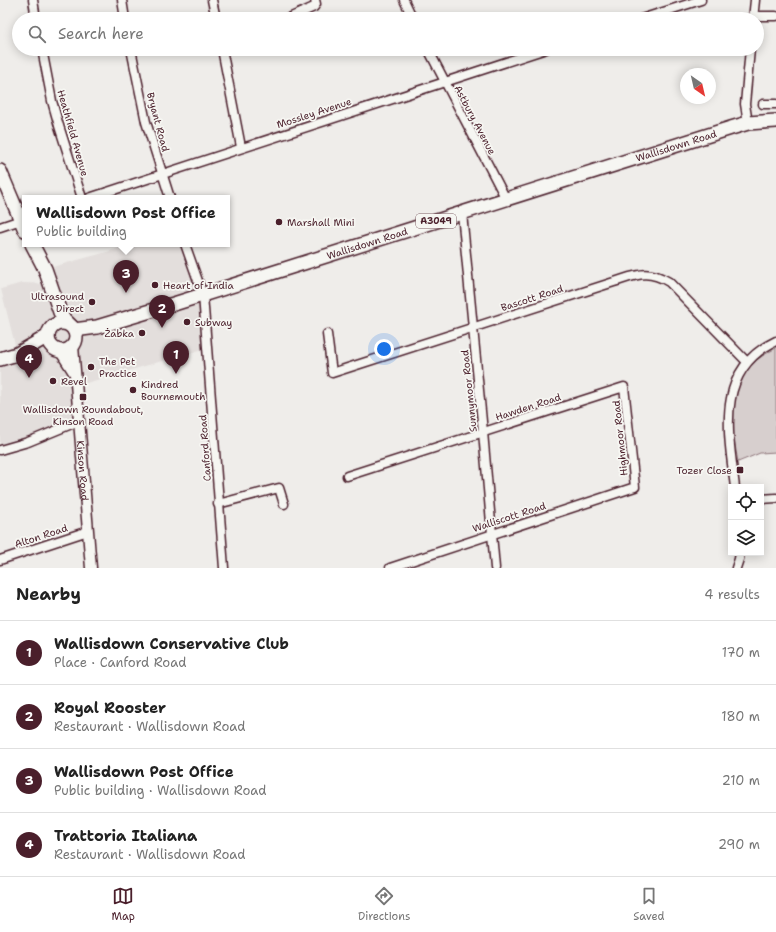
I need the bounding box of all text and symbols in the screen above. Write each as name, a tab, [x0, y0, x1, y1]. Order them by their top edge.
search box	[12, 12, 764, 56]
icon: search	[26, 23, 48, 45]
text: Search here	[58, 24, 144, 44]
north arrow	[680, 68, 716, 104]
street label: Astbury Avenue	[451, 83, 499, 157]
street label: Heathfield Avenue	[54, 88, 92, 178]
street label: Bryant Road	[144, 91, 172, 154]
street label: Mossley Avenue	[275, 95, 353, 131]
street label: Wallisdown Road	[634, 126, 719, 164]
popup	[22, 195, 230, 247]
text: Wallisdown Post Office	[36, 203, 216, 223]
road number: A3049	[416, 214, 456, 228]
place label: Marshall Mini	[287, 216, 355, 229]
marker: Marshall Mini	[274, 217, 284, 227]
text: Public building	[36, 223, 127, 240]
street label: Wallisdown Road	[325, 224, 410, 262]
pin: 3	[113, 260, 139, 293]
place label: Heart of India	[163, 279, 234, 292]
marker: Heart of India	[150, 280, 160, 290]
street label: Bascott Road	[499, 282, 565, 314]
place label: Ultrasound Direct	[31, 290, 85, 315]
pin: 2	[149, 295, 175, 328]
marker: Ultrasound Direct	[87, 297, 97, 307]
place label: Subway	[195, 316, 233, 329]
marker: Subway	[182, 317, 192, 327]
place label: Żabka	[104, 327, 135, 340]
marker: Żabka	[137, 328, 147, 338]
your location	[374, 339, 394, 359]
pin: 1	[163, 341, 189, 374]
pin: 4	[16, 345, 42, 378]
street label: Sunnymoor Road	[458, 349, 480, 433]
place label: The Pet Practice	[99, 355, 137, 380]
marker: The Pet Practice	[86, 362, 96, 372]
place label: Revel	[61, 375, 87, 388]
marker: Revel	[48, 376, 58, 386]
place label: Kindred Bournemouth	[141, 378, 205, 403]
marker: Kindred Bournemouth	[128, 385, 138, 395]
street label: Hawden Road	[494, 390, 563, 424]
marker: Wallisdown Roundabout, Kinson Road	[78, 392, 88, 402]
street label: Highmoor Road	[609, 399, 630, 476]
place label: Wallisdown Roundabout, Kinson Road	[23, 403, 143, 428]
street label: Canford Road	[196, 414, 214, 482]
street label: Kinson Road	[74, 440, 92, 502]
place label: Tozer Close	[677, 464, 732, 477]
marker: Tozer Close	[735, 465, 745, 475]
map controls	[728, 484, 764, 556]
button: locate	[728, 484, 764, 520]
street label: Walliscott Road	[471, 499, 548, 535]
button: layers	[728, 520, 764, 556]
street label: Alton Road	[13, 521, 70, 551]
text: Nearby	[16, 583, 81, 605]
text: 4 results	[704, 586, 760, 603]
text: Wallisdown Conservative Club	[54, 634, 289, 654]
text: 1	[26, 644, 32, 661]
text: 170 m	[722, 644, 760, 661]
text: Place · Canford Road	[54, 654, 186, 671]
text: Royal Rooster	[54, 698, 166, 718]
text: 2	[24, 708, 34, 725]
text: 180 m	[721, 708, 760, 725]
text: Restaurant · Wallisdown Road	[54, 718, 246, 735]
text: Wallisdown Post Office	[54, 762, 234, 782]
text: 3	[24, 772, 34, 789]
text: 210 m	[722, 772, 760, 789]
text: Public building · Wallisdown Road	[54, 782, 267, 799]
text: Trattoria Italiana	[54, 826, 197, 846]
text: 4	[24, 836, 34, 853]
text: 290 m	[718, 836, 760, 853]
text: Restaurant · Wallisdown Road	[54, 846, 246, 863]
tab: Map	[111, 885, 135, 924]
tab: Directions	[358, 885, 410, 924]
tab: Saved	[633, 885, 665, 924]

